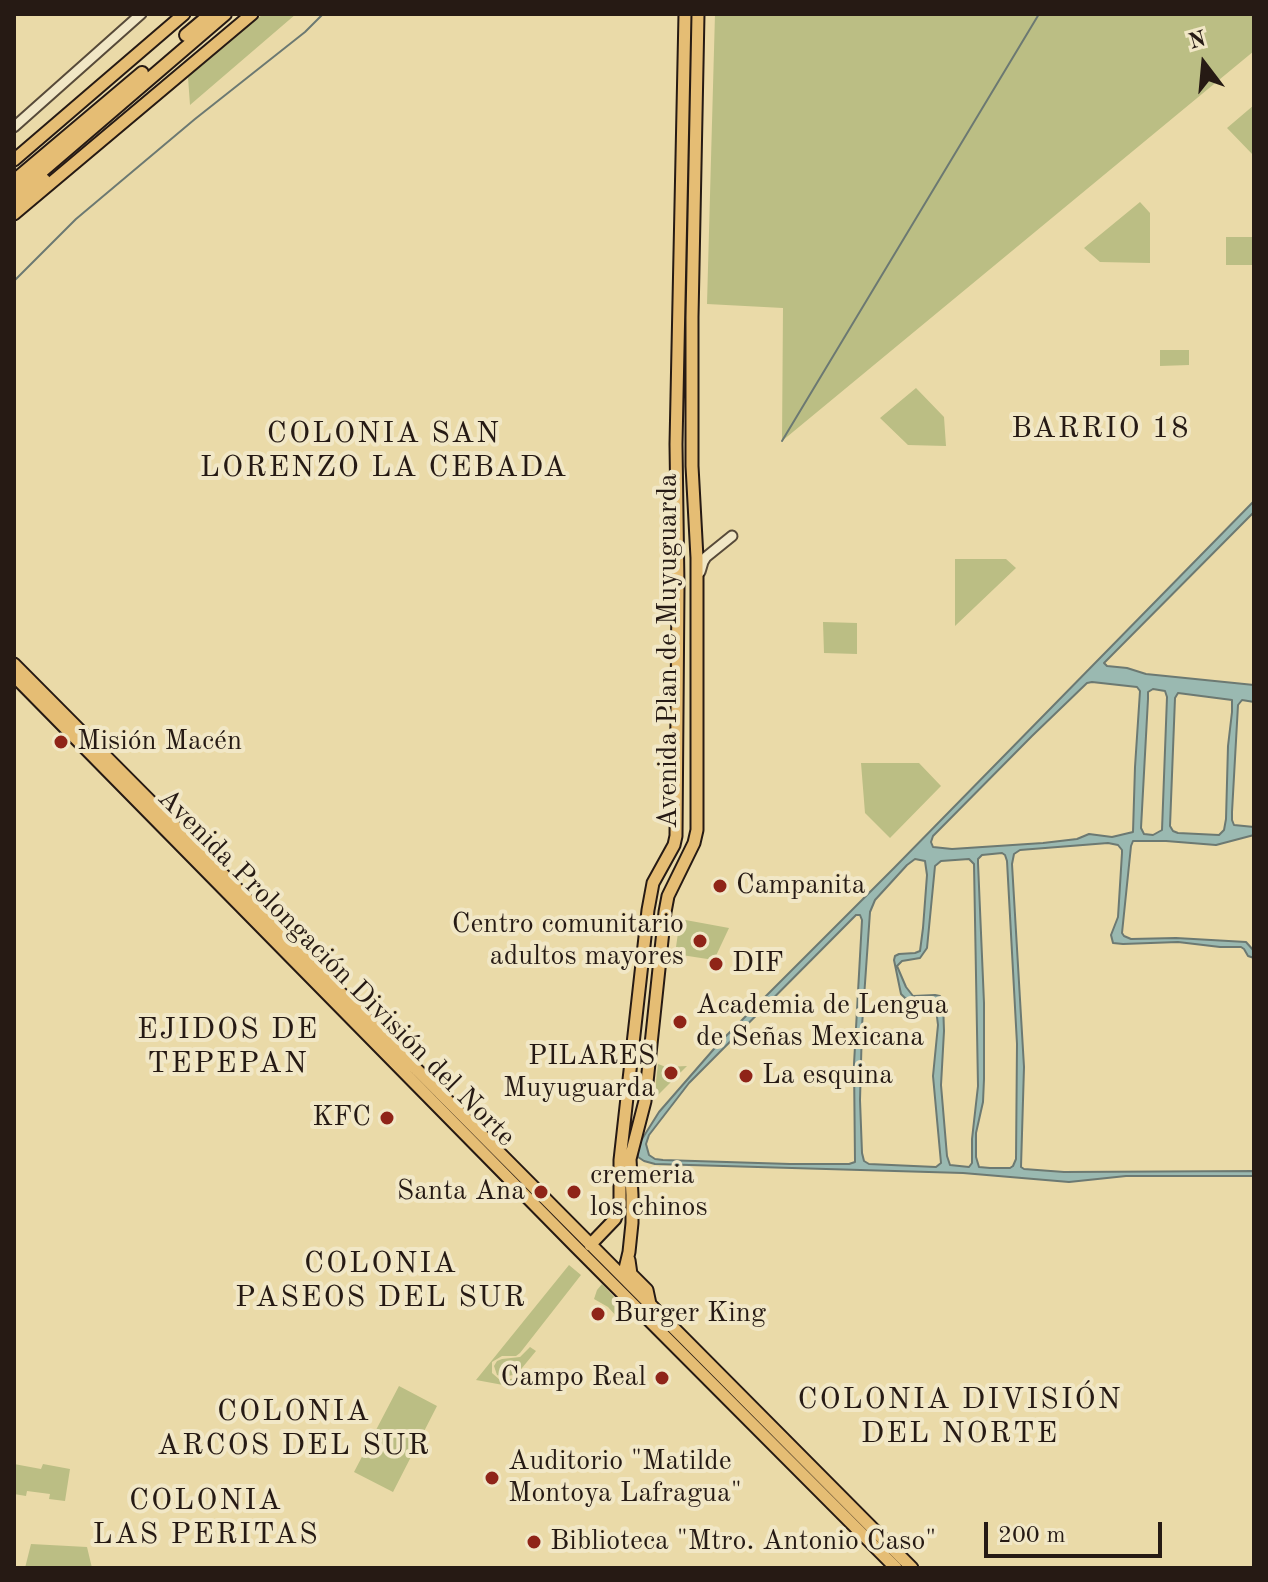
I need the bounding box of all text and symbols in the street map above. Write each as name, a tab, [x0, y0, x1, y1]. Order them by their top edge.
north arrow	[1164, 24, 1244, 104]
text: N	[1186, 28, 1208, 54]
district label: BARRIO 18	[1011, 411, 1191, 447]
district label: COLONIA SAN LORENZO LA CEBADA	[200, 416, 568, 486]
street label: Avenida Plan de Muyuguarda	[652, 473, 686, 829]
place label: Misión Macén	[77, 725, 242, 759]
marker: Misión Macén	[52, 733, 70, 751]
street label: Avenida Prolongación División del Norte	[150, 782, 522, 1154]
place label: Campanita	[736, 869, 865, 903]
marker: Campanita	[711, 877, 729, 895]
place label: Centro comunitario adultos mayores	[452, 908, 684, 974]
marker: Centro comunitario adultos mayores	[691, 932, 709, 950]
place label: DIF	[732, 947, 784, 981]
marker: DIF	[707, 955, 725, 973]
place label: Academia de Lengua de Señas Mexicana	[696, 989, 948, 1055]
district label: EJIDOS DE TEPEPAN	[137, 1012, 319, 1082]
marker: Academia de Lengua de Señas Mexicana	[671, 1013, 689, 1031]
place label: PILARES Muyuguarda	[503, 1040, 655, 1106]
place label: La esquina	[762, 1059, 893, 1093]
marker: PILARES Muyuguarda	[662, 1064, 680, 1082]
marker: La esquina	[737, 1067, 755, 1085]
place label: KFC	[312, 1101, 371, 1135]
marker: KFC	[378, 1109, 396, 1127]
place label: cremeria los chinos	[590, 1159, 708, 1225]
place label: Santa Ana	[397, 1175, 525, 1209]
marker: Santa Ana	[532, 1183, 550, 1201]
marker: cremeria los chinos	[565, 1183, 583, 1201]
district label: COLONIA PASEOS DEL SUR	[235, 1246, 527, 1316]
place label: Burger King	[614, 1297, 766, 1331]
marker: Burger King	[589, 1305, 607, 1323]
place label: Campo Real	[501, 1361, 646, 1395]
marker: Campo Real	[653, 1369, 671, 1387]
district label: COLONIA DIVISIÓN DEL NORTE	[797, 1382, 1123, 1452]
district label: COLONIA ARCOS DEL SUR	[157, 1394, 431, 1464]
place label: Auditorio "Matilde Montoya Lafragua"	[508, 1445, 742, 1511]
marker: Auditorio "Matilde Montoya Lafragua"	[483, 1469, 501, 1487]
district label: COLONIA LAS PERITAS	[93, 1483, 319, 1554]
scale bar	[988, 1506, 1166, 1556]
text: 200 m	[998, 1524, 1066, 1548]
place label: Biblioteca "Mtro. Antonio Caso"	[550, 1525, 936, 1559]
marker: Biblioteca "Mtro. Antonio Caso"	[525, 1533, 543, 1551]

